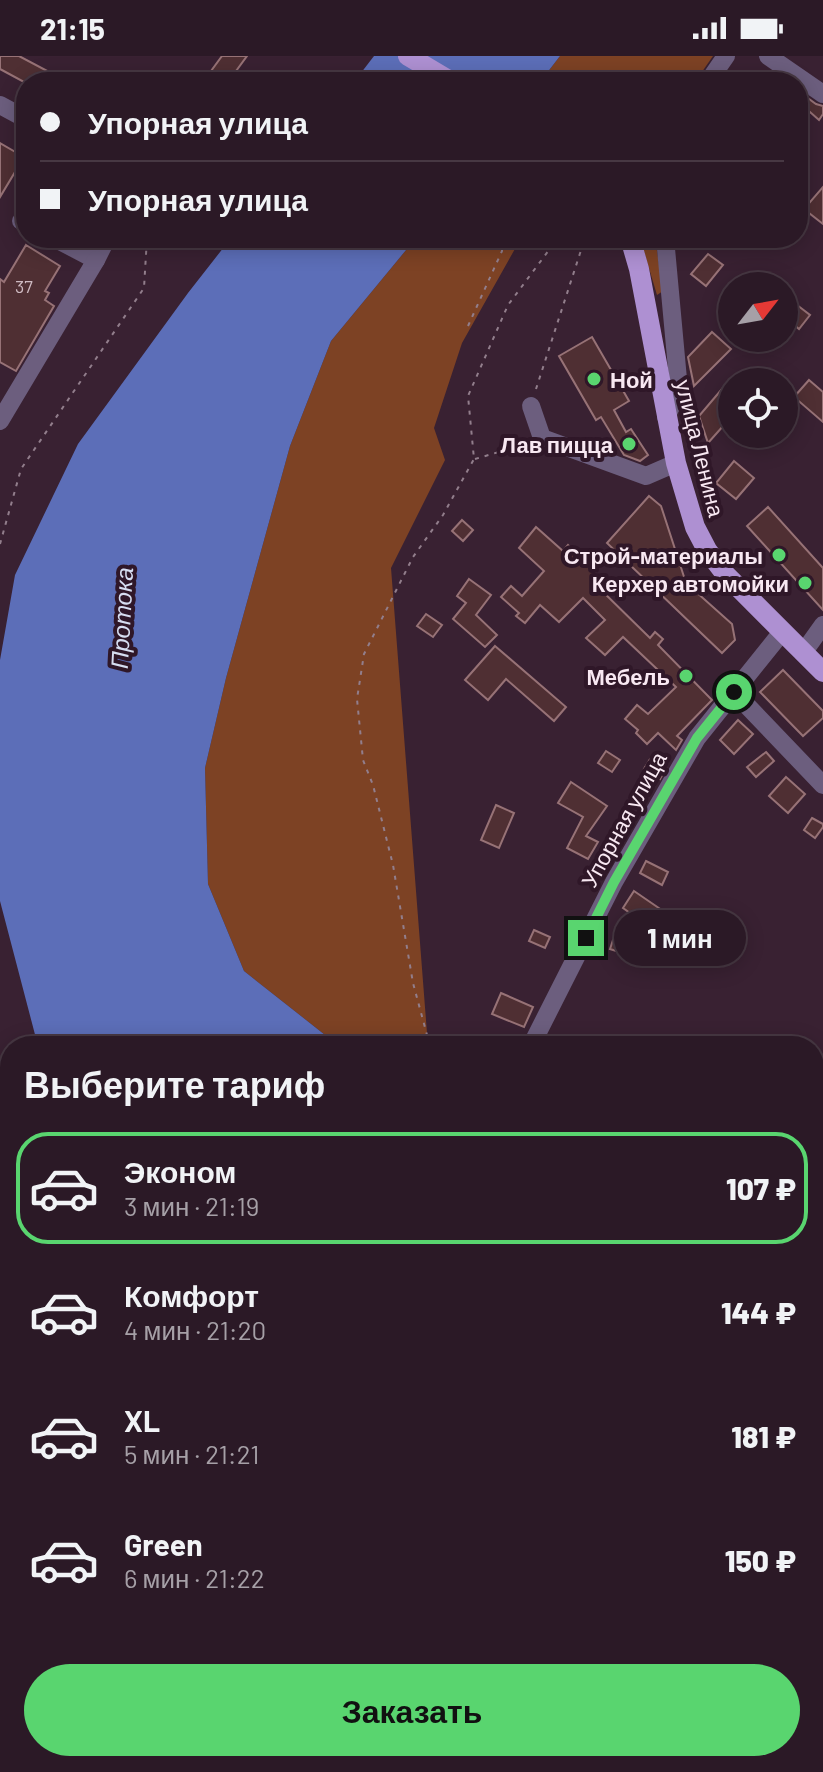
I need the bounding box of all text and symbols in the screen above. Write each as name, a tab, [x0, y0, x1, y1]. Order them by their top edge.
text: 21:15	[40, 10, 105, 46]
text: Упорная улица	[88, 104, 308, 140]
text: Упорная улица	[88, 181, 308, 217]
north arrow	[718, 272, 798, 352]
map controls	[718, 272, 798, 448]
house number: 37	[15, 275, 33, 297]
place label: Ной	[610, 366, 653, 392]
button: locate	[718, 368, 798, 448]
marker: Ной	[585, 370, 603, 388]
street label: улица Ленина	[670, 377, 731, 520]
place label: Лав пицца	[500, 431, 614, 458]
marker: Лав пицца	[620, 435, 638, 453]
place label: Строй-материалы	[564, 542, 763, 569]
marker: Строй-материалы	[770, 546, 788, 564]
water label: Протока	[104, 566, 138, 670]
place label: Керхер автомойки	[592, 570, 789, 597]
marker: Керхер автомойки	[796, 574, 814, 592]
place label: Мебель	[586, 663, 670, 689]
marker: Мебель	[677, 667, 695, 685]
route start	[716, 674, 752, 710]
street label: Упорная улица	[575, 746, 672, 892]
callout: 1 мин	[614, 910, 746, 966]
route end	[568, 920, 604, 956]
text: 1 мин	[647, 922, 713, 953]
text: Выберите тариф	[24, 1062, 325, 1105]
icon: car	[28, 1152, 100, 1224]
text: Эконом	[124, 1153, 237, 1189]
text: 107 ₽	[726, 1170, 796, 1206]
text: 3 мин · 21:19	[124, 1190, 259, 1221]
icon: car	[28, 1276, 100, 1348]
text: Комфорт	[124, 1277, 259, 1313]
text: 144 ₽	[721, 1294, 796, 1330]
text: 4 мин · 21:20	[124, 1314, 266, 1345]
icon: car	[28, 1400, 100, 1472]
text: XL	[124, 1402, 160, 1438]
text: 181 ₽	[731, 1418, 796, 1454]
text: 5 мин · 21:21	[124, 1438, 259, 1469]
icon: car	[28, 1524, 100, 1596]
text: Green	[124, 1526, 203, 1562]
text: 150 ₽	[725, 1542, 796, 1578]
text: 6 мин · 21:22	[124, 1562, 265, 1593]
button: Заказать	[24, 1664, 800, 1756]

